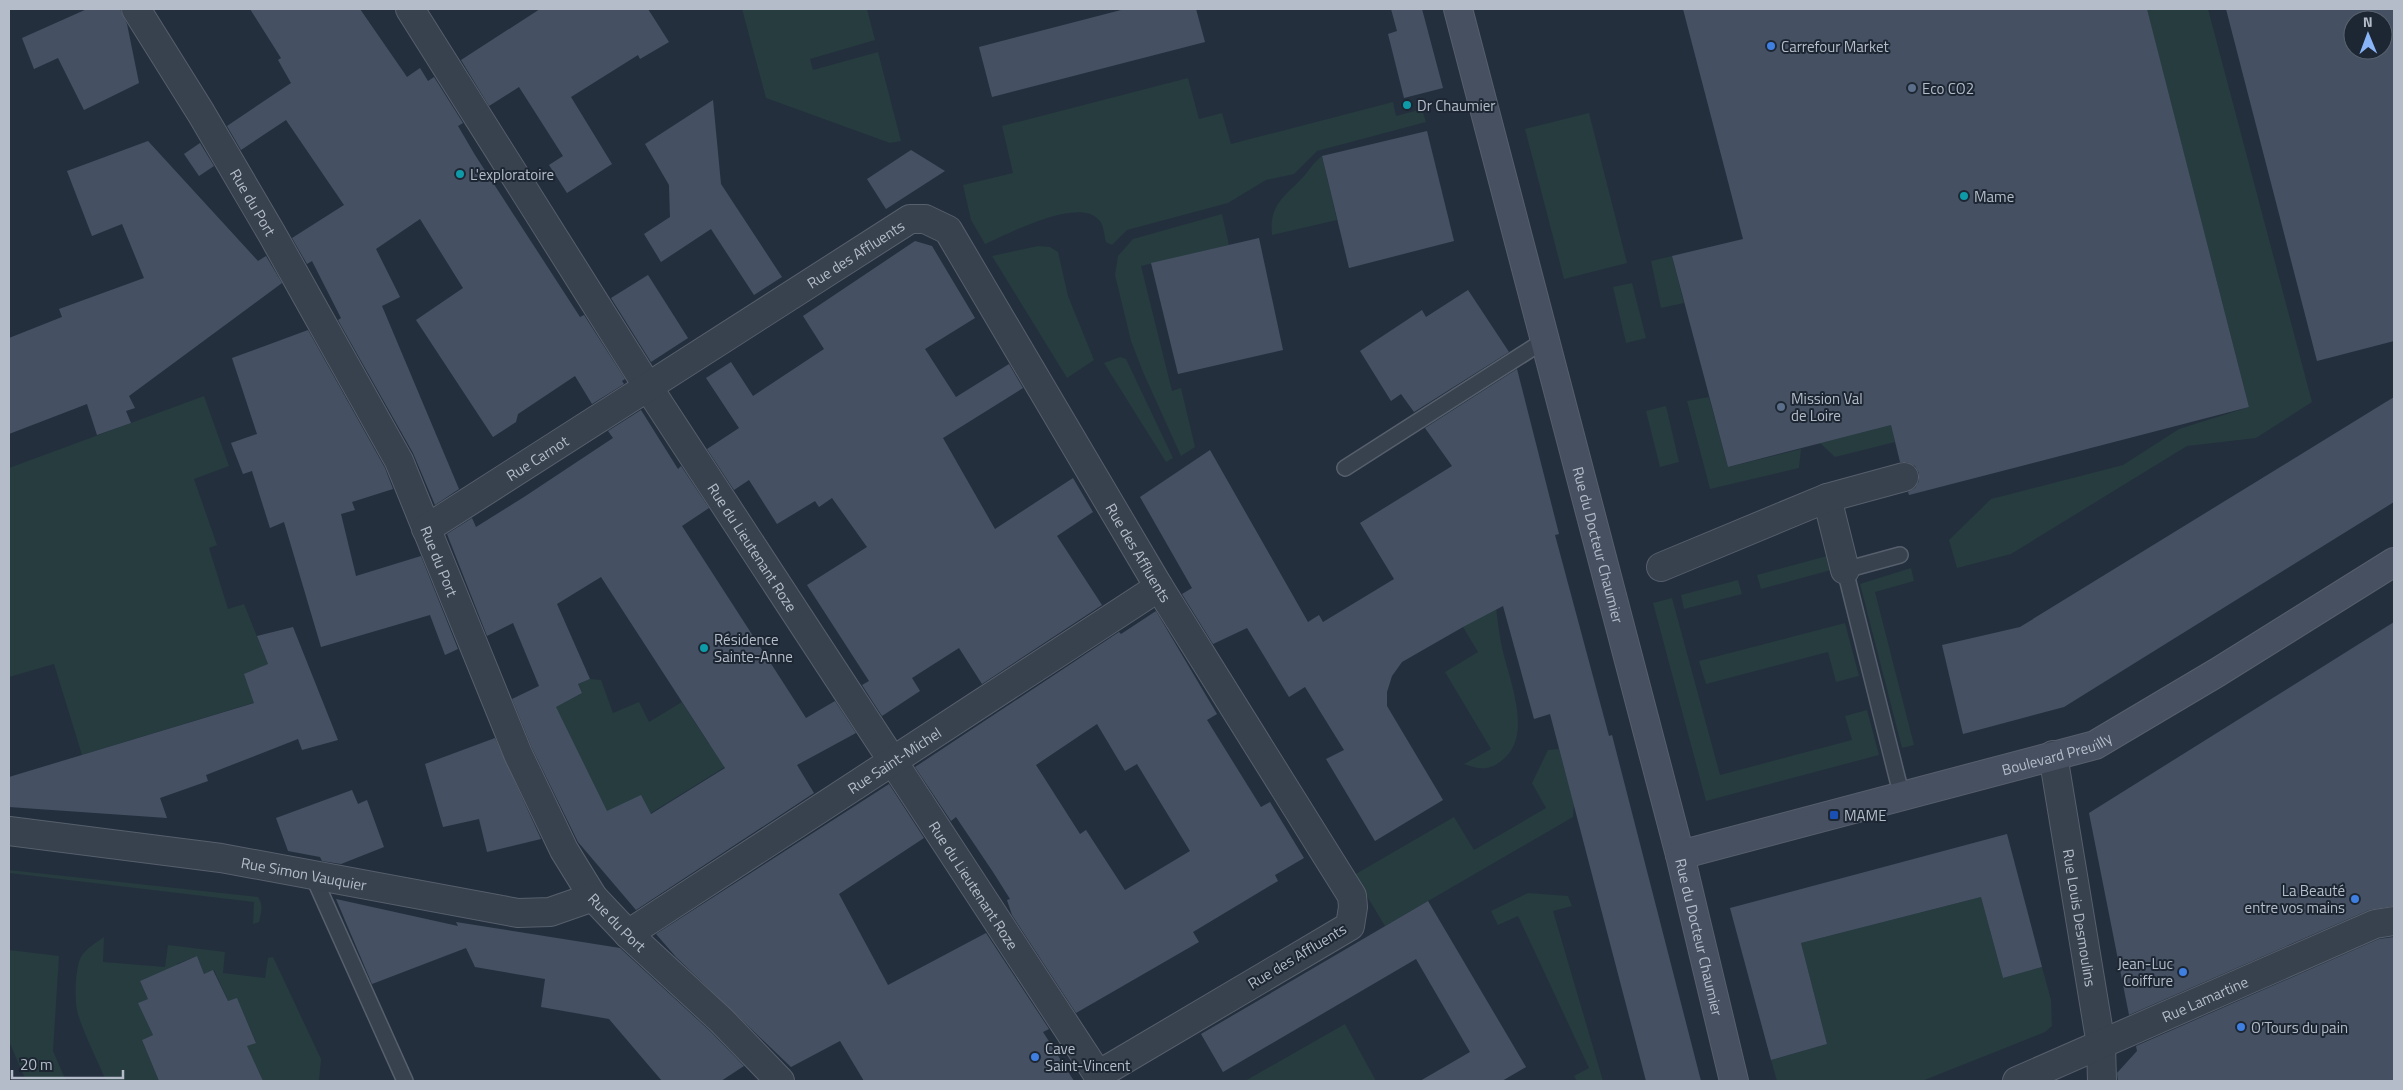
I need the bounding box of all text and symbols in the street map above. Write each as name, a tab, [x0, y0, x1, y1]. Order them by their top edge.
north arrow	[2343, 10, 2393, 60]
text: N	[2363, 11, 2373, 32]
place label: Carrefour Market	[1781, 35, 1890, 58]
marker: Carrefour Market	[1765, 40, 1777, 52]
place label: Eco CO2	[1922, 77, 1974, 100]
marker: Eco CO2	[1906, 82, 1918, 94]
place label: Dr Chaumier	[1417, 94, 1495, 117]
marker: Dr Chaumier	[1401, 99, 1413, 111]
place label: L'exploratoire	[470, 163, 554, 186]
street label: Rue du Port	[225, 164, 282, 241]
marker: L'exploratoire	[454, 168, 466, 180]
place label: Mame	[1974, 185, 2014, 208]
marker: Mame	[1958, 190, 1970, 202]
street label: Rue des Affluents	[802, 214, 909, 294]
place label: Mission Val de Loire	[1791, 387, 1863, 427]
marker: Mission Val de Loire	[1775, 401, 1787, 413]
street label: Rue Carnot	[501, 429, 574, 486]
street label: Rue du Docteur Chaumier	[1567, 464, 1630, 626]
street label: Rue du Lieutenant Roze	[702, 478, 803, 616]
street label: Rue des Affluents	[1100, 499, 1177, 607]
street label: Rue du Port	[415, 522, 465, 601]
place label: Résidence Sainte-Anne	[714, 628, 793, 668]
marker: Résidence Sainte-Anne	[698, 642, 710, 654]
street label: Rue Saint-Michel	[843, 721, 946, 799]
street label: Boulevard Preuilly	[1999, 726, 2116, 781]
place label: MAME	[1844, 804, 1886, 827]
marker: MAME	[1828, 809, 1840, 821]
street label: Rue du Lieutenant Roze	[923, 816, 1024, 954]
street label: Rue Louis Desmoulins	[2057, 847, 2103, 988]
street label: Rue Simon Vauquier	[239, 850, 368, 896]
street label: Rue du Docteur Chaumier	[1670, 856, 1730, 1018]
place label: La Beauté entre vos mains	[2245, 879, 2345, 919]
street label: Rue du Port	[583, 887, 652, 957]
marker: La Beauté entre vos mains	[2349, 893, 2361, 905]
street label: Rue des Affluents	[1243, 917, 1351, 995]
place label: Jean-Luc Coiffure	[2117, 952, 2173, 992]
marker: Jean-Luc Coiffure	[2177, 966, 2189, 978]
street label: Rue Lamartine	[2158, 970, 2252, 1028]
place label: O’Tours du pain	[2251, 1016, 2348, 1039]
marker: O’Tours du pain	[2235, 1021, 2247, 1033]
place label: Cave Saint-Vincent	[1045, 1037, 1131, 1077]
scale bar	[12, 1048, 124, 1080]
marker: Cave Saint-Vincent	[1029, 1051, 1041, 1063]
text: 20 m	[20, 1053, 53, 1076]

